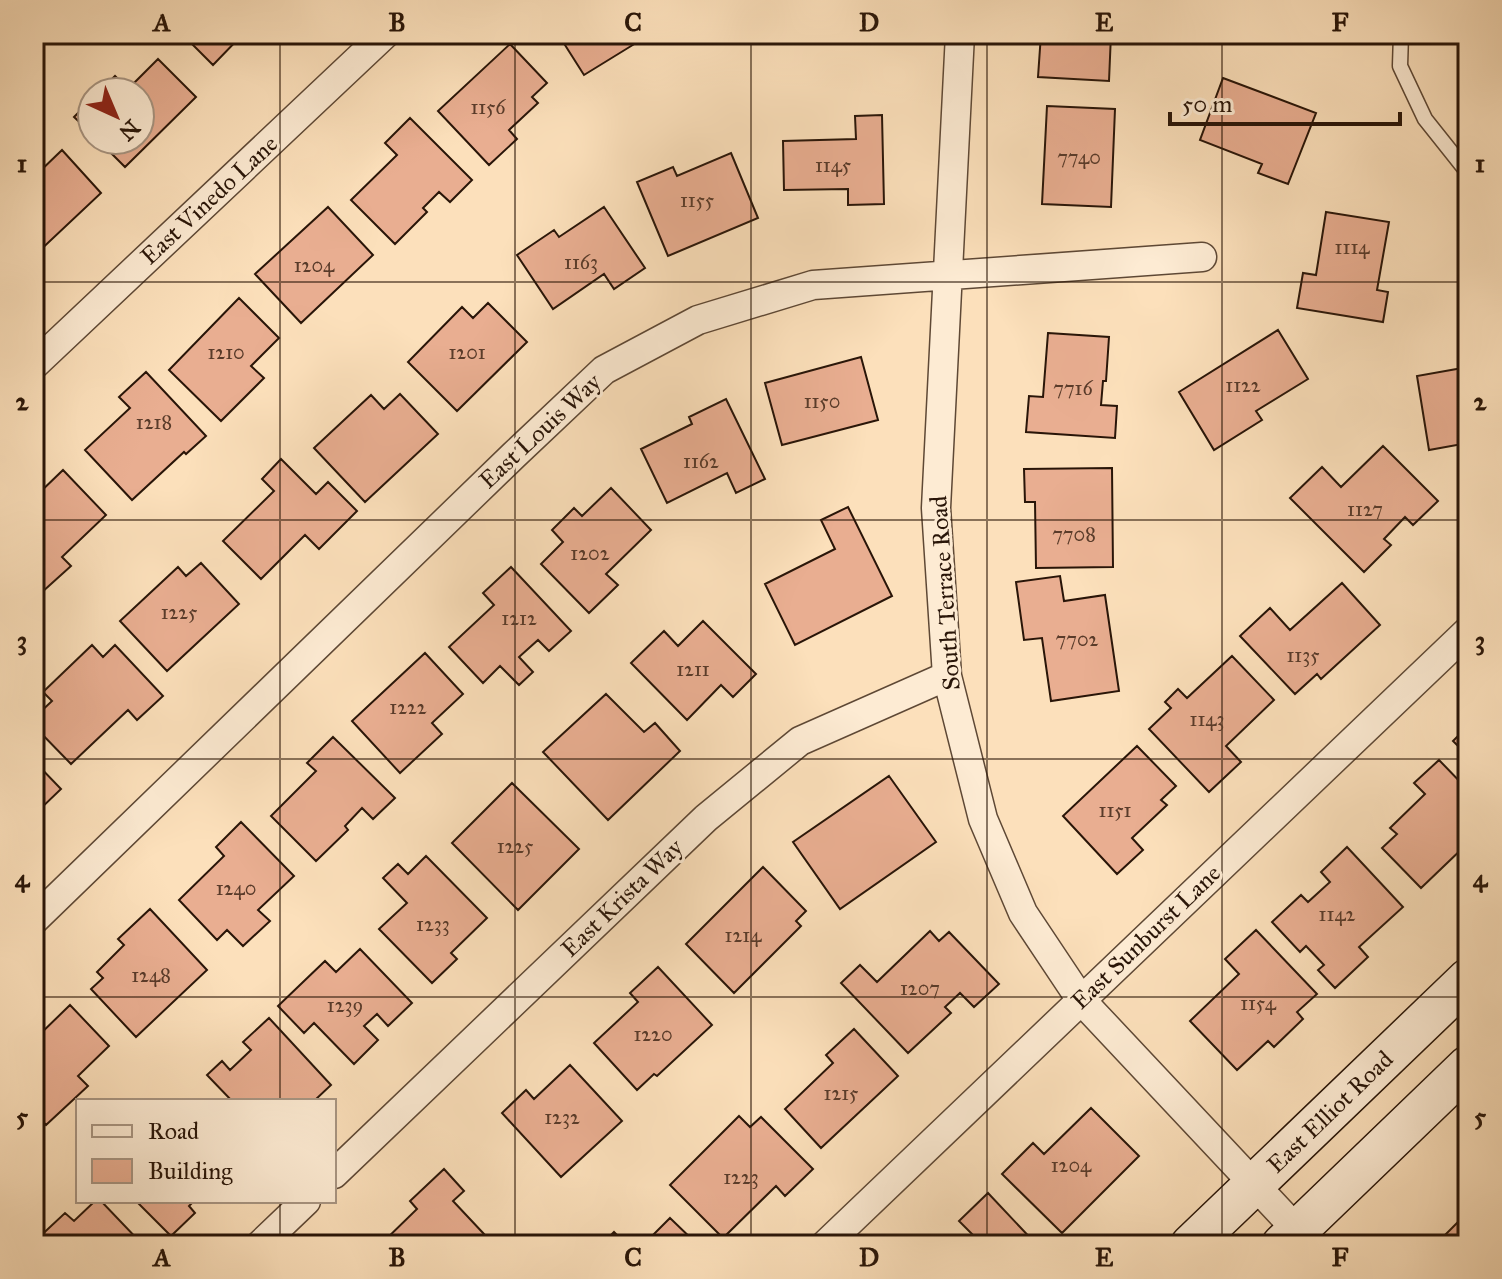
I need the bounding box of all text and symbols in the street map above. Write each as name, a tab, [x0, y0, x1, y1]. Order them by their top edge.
text: A	[151, 6, 171, 38]
text: B	[388, 6, 406, 38]
text: C	[624, 6, 642, 38]
text: D	[859, 6, 879, 38]
text: E	[1095, 6, 1114, 38]
text: F	[1332, 6, 1349, 38]
north arrow	[76, 76, 156, 156]
scale bar	[1170, 76, 1400, 126]
text: 50 m	[1182, 89, 1232, 119]
house number: 1156	[470, 95, 506, 119]
text: N	[113, 114, 146, 146]
street label: East Vinedo Lane	[134, 129, 284, 271]
house number: 7740	[1057, 145, 1101, 169]
text: 1	[17, 147, 27, 179]
text: 1	[1475, 147, 1485, 179]
house number: 1145	[815, 153, 851, 177]
house number: 1155	[680, 188, 714, 212]
house number: 1114	[1335, 235, 1370, 259]
house number: 1163	[564, 250, 598, 274]
house number: 1204	[294, 253, 335, 277]
house number: 1210	[207, 340, 245, 364]
house number: 1201	[448, 340, 486, 364]
street label: East Louis Way	[473, 366, 608, 495]
house number: 1122	[1225, 373, 1261, 397]
house number: 7716	[1053, 376, 1093, 400]
text: 2	[16, 385, 30, 417]
text: 2	[1474, 385, 1488, 417]
house number: 1150	[804, 389, 840, 413]
house number: 1218	[136, 410, 172, 434]
house number: 1162	[683, 449, 719, 473]
street label: South Terrace Road	[923, 495, 967, 691]
house number: 1127	[1347, 497, 1383, 521]
house number: 7708	[1052, 522, 1096, 546]
house number: 1202	[570, 541, 610, 565]
house number: 1225	[161, 600, 197, 624]
house number: 1212	[501, 606, 537, 630]
text: 3	[17, 624, 27, 656]
text: 3	[1475, 624, 1485, 656]
house number: 7702	[1056, 627, 1099, 651]
house number: 1135	[1286, 643, 1320, 667]
house number: 1211	[676, 657, 710, 681]
house number: 1222	[389, 695, 427, 719]
house number: 1143	[1190, 707, 1224, 731]
house number: 1151	[1099, 798, 1132, 822]
street label: East Krista Way	[555, 832, 690, 964]
house number: 1225	[497, 834, 533, 858]
street label: East Sunburst Lane	[1065, 858, 1227, 1016]
text: 4	[15, 862, 31, 894]
text: 4	[1473, 862, 1489, 894]
house number: 1240	[216, 876, 256, 900]
house number: 1142	[1319, 902, 1356, 926]
house number: 1233	[416, 912, 450, 936]
house number: 1214	[725, 923, 762, 947]
house number: 1248	[131, 963, 171, 987]
house number: 1207	[900, 976, 940, 1000]
house number: 1154	[1240, 991, 1277, 1015]
house number: 1239	[327, 993, 363, 1017]
house number: 1220	[633, 1022, 673, 1046]
street label: East Elliot Road	[1261, 1044, 1399, 1180]
house number: 1215	[824, 1081, 858, 1105]
legend	[76, 1099, 336, 1203]
text: 5	[16, 1100, 29, 1132]
text: 5	[1474, 1100, 1487, 1132]
house number: 1232	[544, 1105, 580, 1129]
text: Road	[148, 1116, 199, 1146]
house number: 1204	[1051, 1153, 1092, 1177]
text: Building	[148, 1156, 233, 1186]
house number: 1223	[723, 1165, 759, 1189]
text: A	[151, 1241, 171, 1273]
text: B	[388, 1241, 406, 1273]
text: C	[624, 1241, 642, 1273]
text: D	[859, 1241, 879, 1273]
text: E	[1095, 1241, 1114, 1273]
text: F	[1332, 1241, 1349, 1273]

